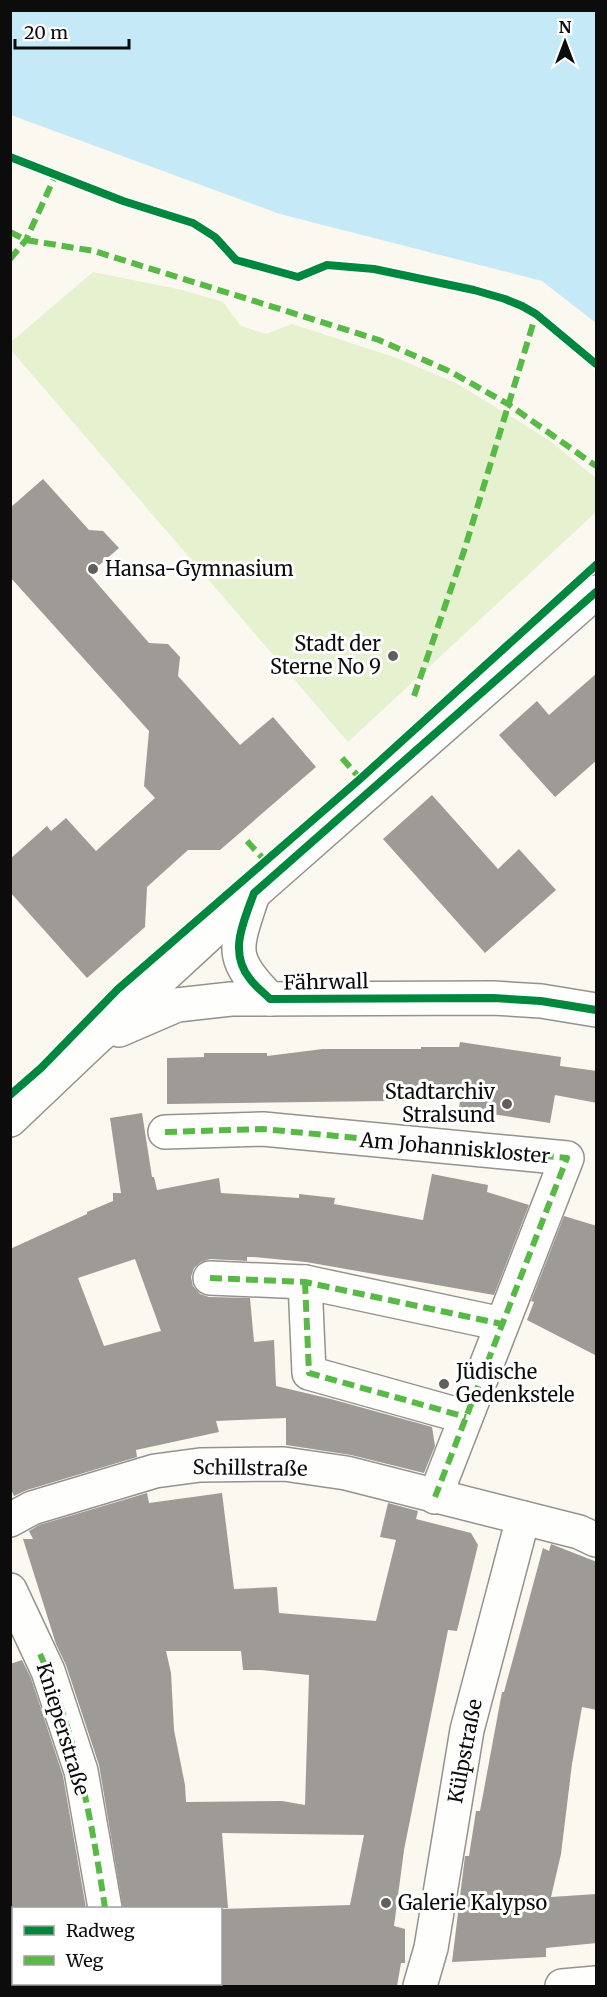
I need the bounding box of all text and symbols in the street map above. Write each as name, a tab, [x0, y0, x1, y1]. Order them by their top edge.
scale bar	[15, 12, 129, 50]
north arrow	[535, 12, 595, 72]
text: N	[559, 17, 572, 37]
text: 20 m	[24, 21, 68, 44]
place label: Hansa-Gymnasium	[105, 556, 294, 581]
marker: Hansa-Gymnasium	[86, 562, 100, 576]
place label: Stadt der Sterne No 9	[270, 631, 381, 679]
marker: Stadt der Sterne No 9	[386, 649, 400, 663]
street label: Fährwall	[283, 968, 369, 995]
place label: Stadtarchiv Stralsund	[385, 1079, 496, 1127]
marker: Stadtarchiv Stralsund	[500, 1097, 514, 1111]
street label: Am Johanniskloster	[358, 1127, 551, 1168]
place label: Jüdische Gedenkstele	[455, 1359, 575, 1407]
marker: Jüdische Gedenkstele	[437, 1377, 451, 1391]
street label: Schillstraße	[192, 1454, 308, 1481]
street label: Knieperstraße	[31, 1660, 96, 1798]
street label: Külpstraße	[442, 1697, 487, 1805]
place label: Galerie Kalypso	[398, 1890, 548, 1915]
marker: Galerie Kalypso	[379, 1896, 393, 1910]
legend	[12, 1907, 222, 1985]
text: Radweg	[66, 1919, 135, 1942]
text: Weg	[65, 1949, 104, 1972]

